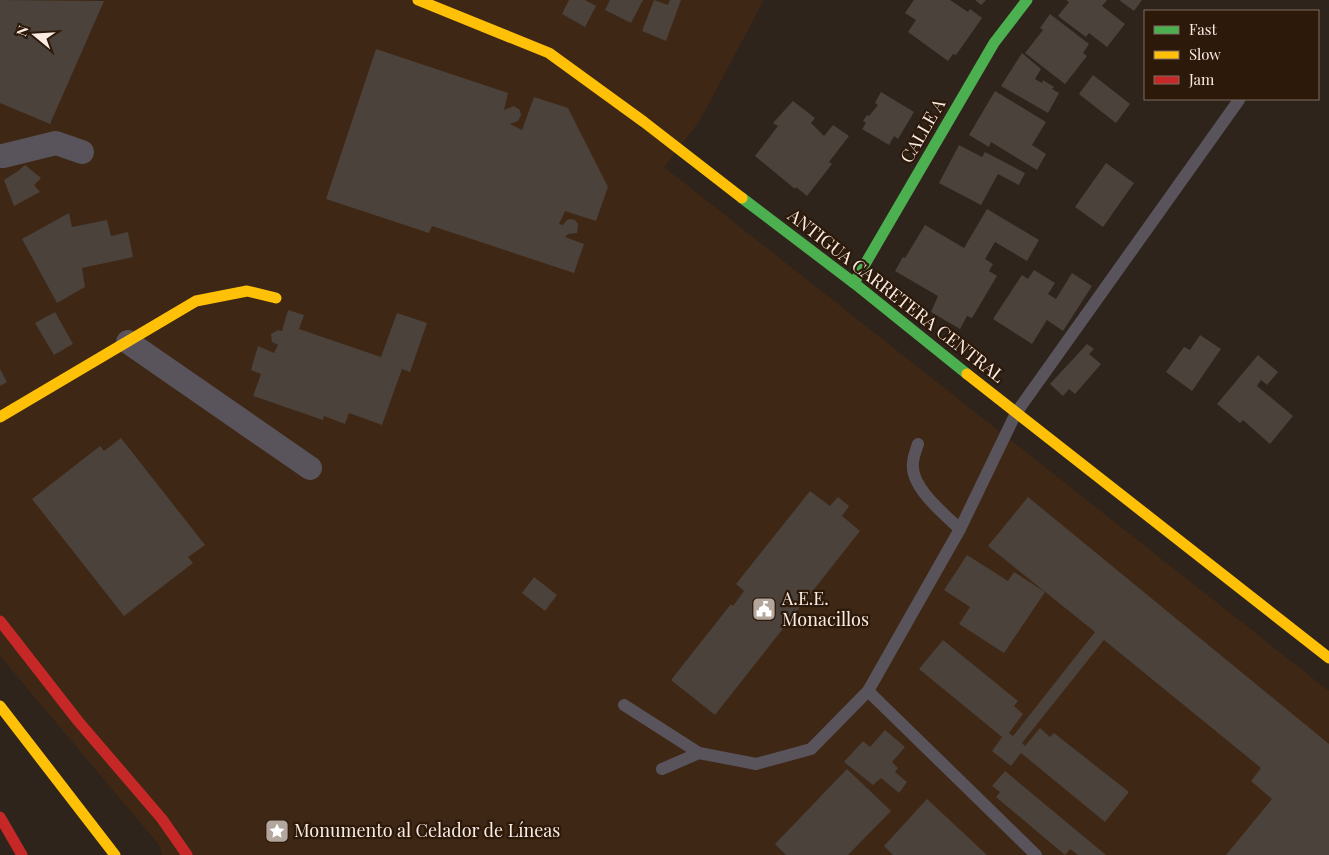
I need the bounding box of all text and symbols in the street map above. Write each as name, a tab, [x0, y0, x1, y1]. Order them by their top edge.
north arrow	[10, 10, 60, 60]
legend	[1144, 10, 1319, 100]
text: Fast	[1189, 19, 1218, 39]
text: N	[12, 23, 33, 39]
text: Slow	[1189, 44, 1221, 64]
text: Jam	[1188, 69, 1215, 89]
street label: CALLE A	[894, 93, 951, 167]
street label: ANTIGUA CARRETERA CENTRAL	[783, 202, 1010, 388]
place label: A.E.E. Monacillos	[781, 586, 869, 631]
public building icon: A.E.E. Monacillos	[751, 596, 777, 622]
place icon: Monumento al Celador de Líneas	[264, 818, 290, 844]
place label: Monumento al Celador de Líneas	[294, 818, 560, 842]

